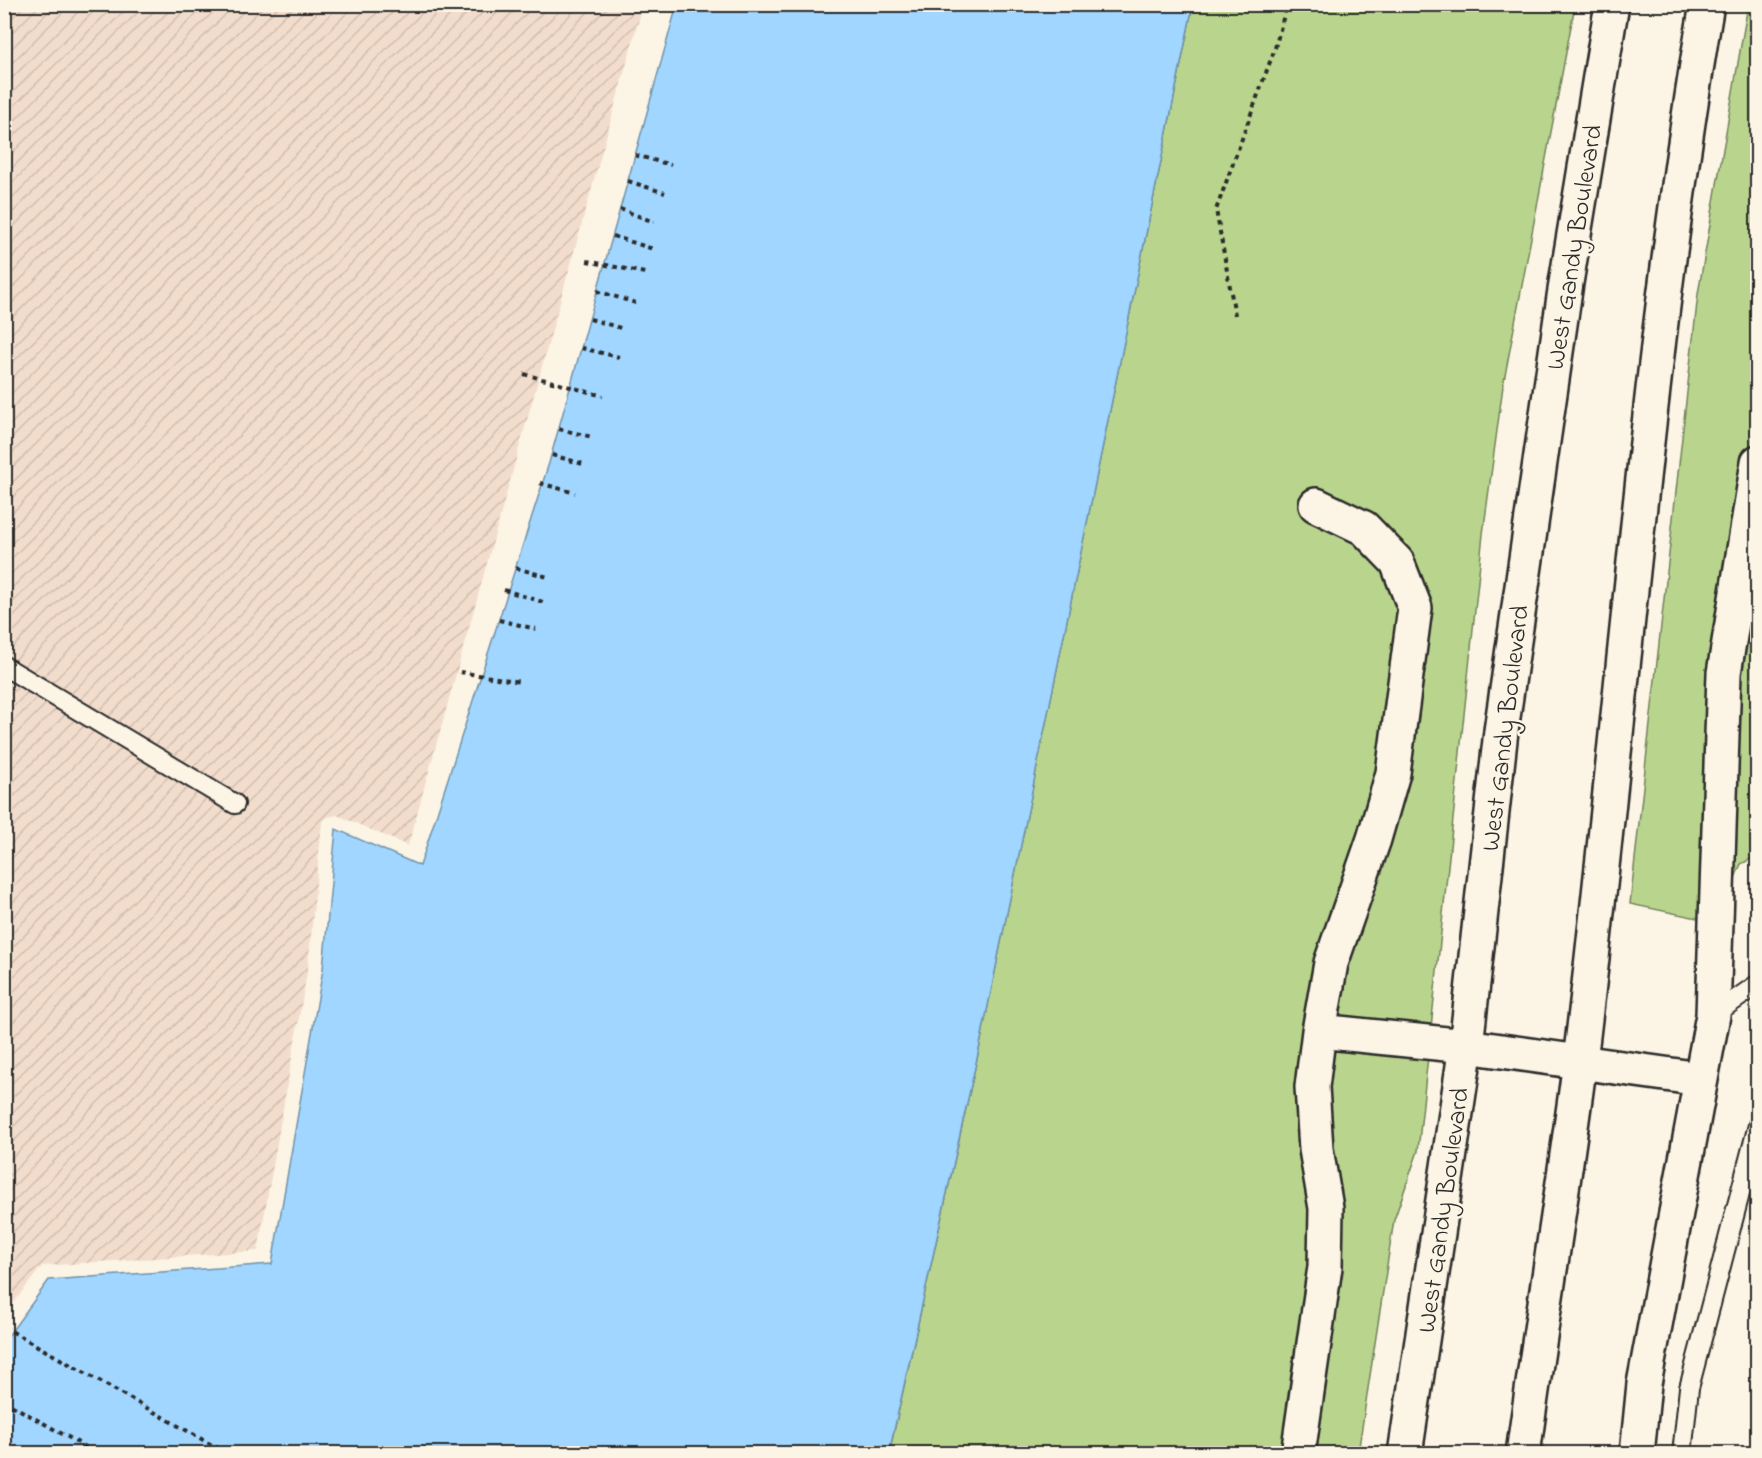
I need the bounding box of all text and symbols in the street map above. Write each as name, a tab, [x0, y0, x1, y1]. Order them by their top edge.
street label: West Gandy Boulevard	[1538, 122, 1614, 373]
street label: West Gandy Boulevard	[1473, 603, 1541, 854]
street label: West Gandy Boulevard	[1409, 1085, 1481, 1336]

